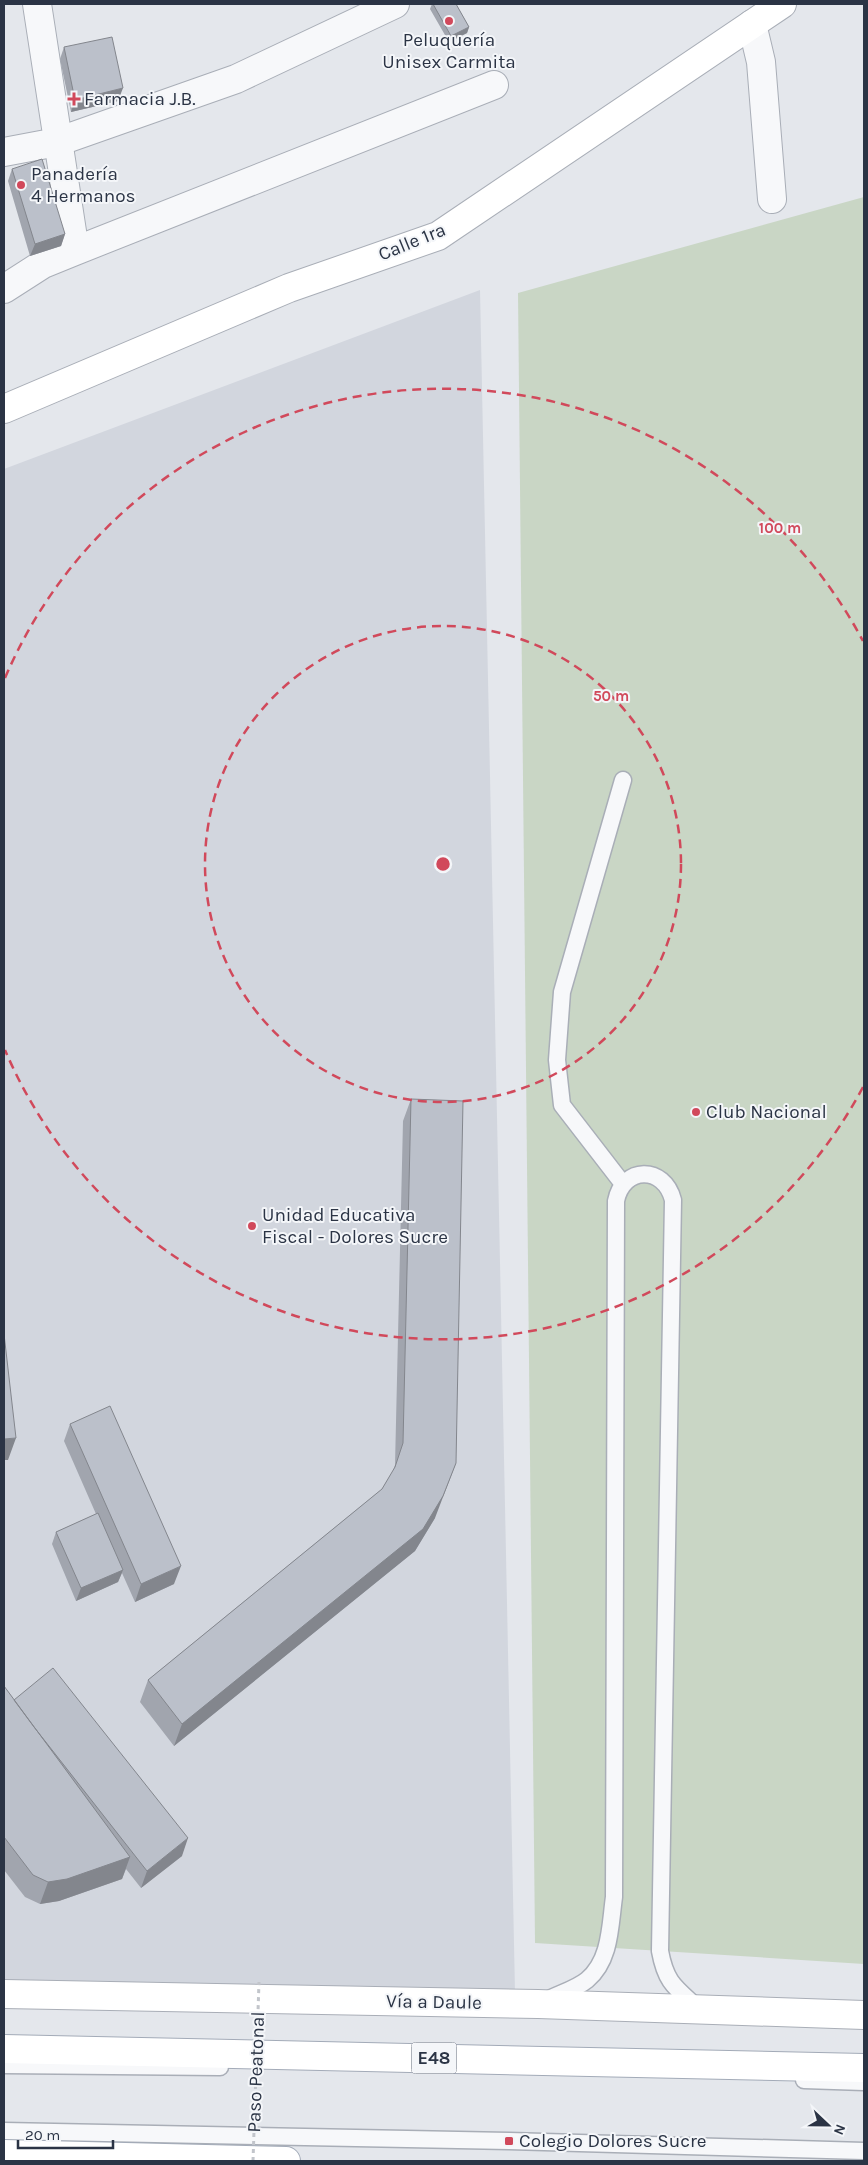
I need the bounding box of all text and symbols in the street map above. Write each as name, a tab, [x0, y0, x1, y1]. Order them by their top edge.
marker: Peluquería Unisex Carmita	[443, 15, 455, 27]
place label: Peluquería Unisex Carmita	[382, 29, 516, 73]
place label: Farmacia J.B.	[84, 88, 196, 110]
marker: Farmacia J.B.	[68, 93, 80, 105]
place label: Panadería 4 Hermanos	[31, 163, 136, 207]
marker: Panadería 4 Hermanos	[15, 179, 27, 191]
street label: Calle 1ra	[375, 219, 449, 265]
text: 100 m	[759, 519, 801, 537]
text: 50 m	[593, 687, 629, 705]
centre of rings	[434, 855, 452, 873]
place label: Club Nacional	[706, 1101, 827, 1123]
marker: Club Nacional	[690, 1106, 702, 1118]
place label: Unidad Educativa Fiscal - Dolores Sucre	[262, 1204, 448, 1248]
marker: Unidad Educativa Fiscal - Dolores Sucre	[246, 1220, 258, 1232]
street label: Vía a Daule	[386, 1990, 482, 2014]
street label: Paso Peatonal	[243, 2011, 269, 2133]
road number: E48	[412, 2042, 456, 2074]
north arrow	[803, 2100, 853, 2150]
scale bar	[18, 2118, 112, 2150]
text: N	[830, 2122, 849, 2138]
text: 20 m	[25, 2126, 60, 2144]
place label: Colegio Dolores Sucre	[519, 2130, 707, 2152]
marker: Colegio Dolores Sucre	[503, 2135, 515, 2147]

